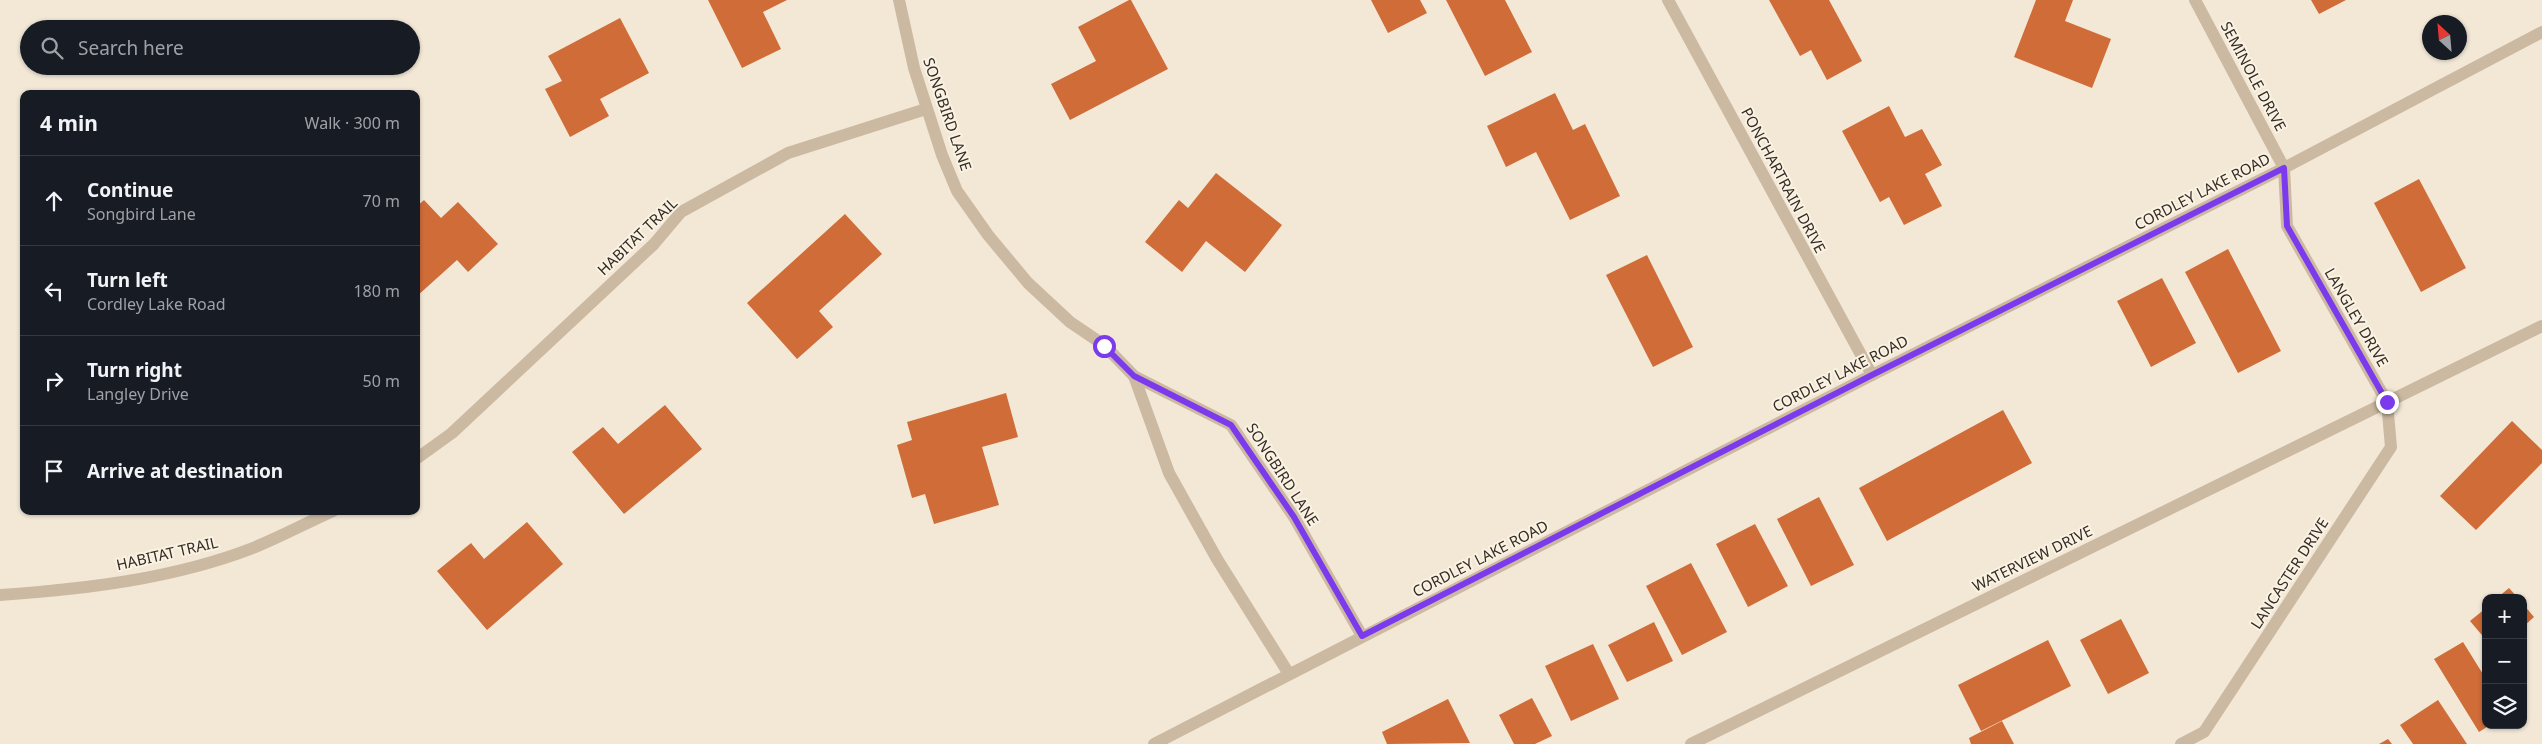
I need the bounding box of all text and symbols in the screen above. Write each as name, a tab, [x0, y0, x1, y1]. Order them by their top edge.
north arrow	[2422, 15, 2467, 60]
street label: SEMINOLE DRIVE	[2217, 18, 2291, 134]
search box	[20, 20, 420, 75]
icon: search	[38, 34, 66, 62]
text: Search here	[78, 35, 184, 61]
street label: SONGBIRD LANE	[919, 55, 977, 173]
street label: PONCHARTRAIN DRIVE	[1737, 104, 1831, 256]
text: 4 min	[40, 109, 98, 137]
text: Walk · 300 m	[305, 112, 400, 134]
street label: CORDLEY LAKE ROAD	[2131, 148, 2273, 234]
text: Continue	[87, 177, 173, 203]
icon: ahead	[40, 187, 68, 215]
text: 70 m	[363, 190, 400, 212]
street label: HABITAT TRAIL	[593, 193, 681, 279]
text: Songbird Lane	[87, 203, 196, 225]
street label: LANGLEY DRIVE	[2321, 264, 2393, 370]
text: Turn left	[87, 267, 168, 293]
icon: left	[40, 277, 68, 305]
text: 180 m	[353, 280, 400, 302]
text: Cordley Lake Road	[87, 293, 226, 315]
street label: CORDLEY LAKE ROAD	[1769, 330, 1911, 416]
route start	[1093, 335, 1116, 358]
text: Turn right	[87, 357, 182, 383]
icon: right	[40, 367, 68, 395]
text: 50 m	[363, 370, 400, 392]
text: Langley Drive	[87, 383, 189, 405]
route end	[2376, 391, 2399, 414]
street label: SONGBIRD LANE	[1242, 419, 1324, 529]
icon: arrive	[40, 457, 68, 485]
text: Arrive at destination	[87, 458, 283, 484]
street label: LANCASTER DRIVE	[2246, 514, 2332, 632]
street label: CORDLEY LAKE ROAD	[1409, 515, 1551, 601]
street label: WATERVIEW DRIVE	[1969, 520, 2095, 596]
street label: HABITAT TRAIL	[114, 532, 220, 574]
map controls	[2482, 594, 2527, 729]
button: +	[2482, 594, 2527, 639]
button: −	[2482, 639, 2527, 684]
button: layers	[2482, 684, 2527, 729]

